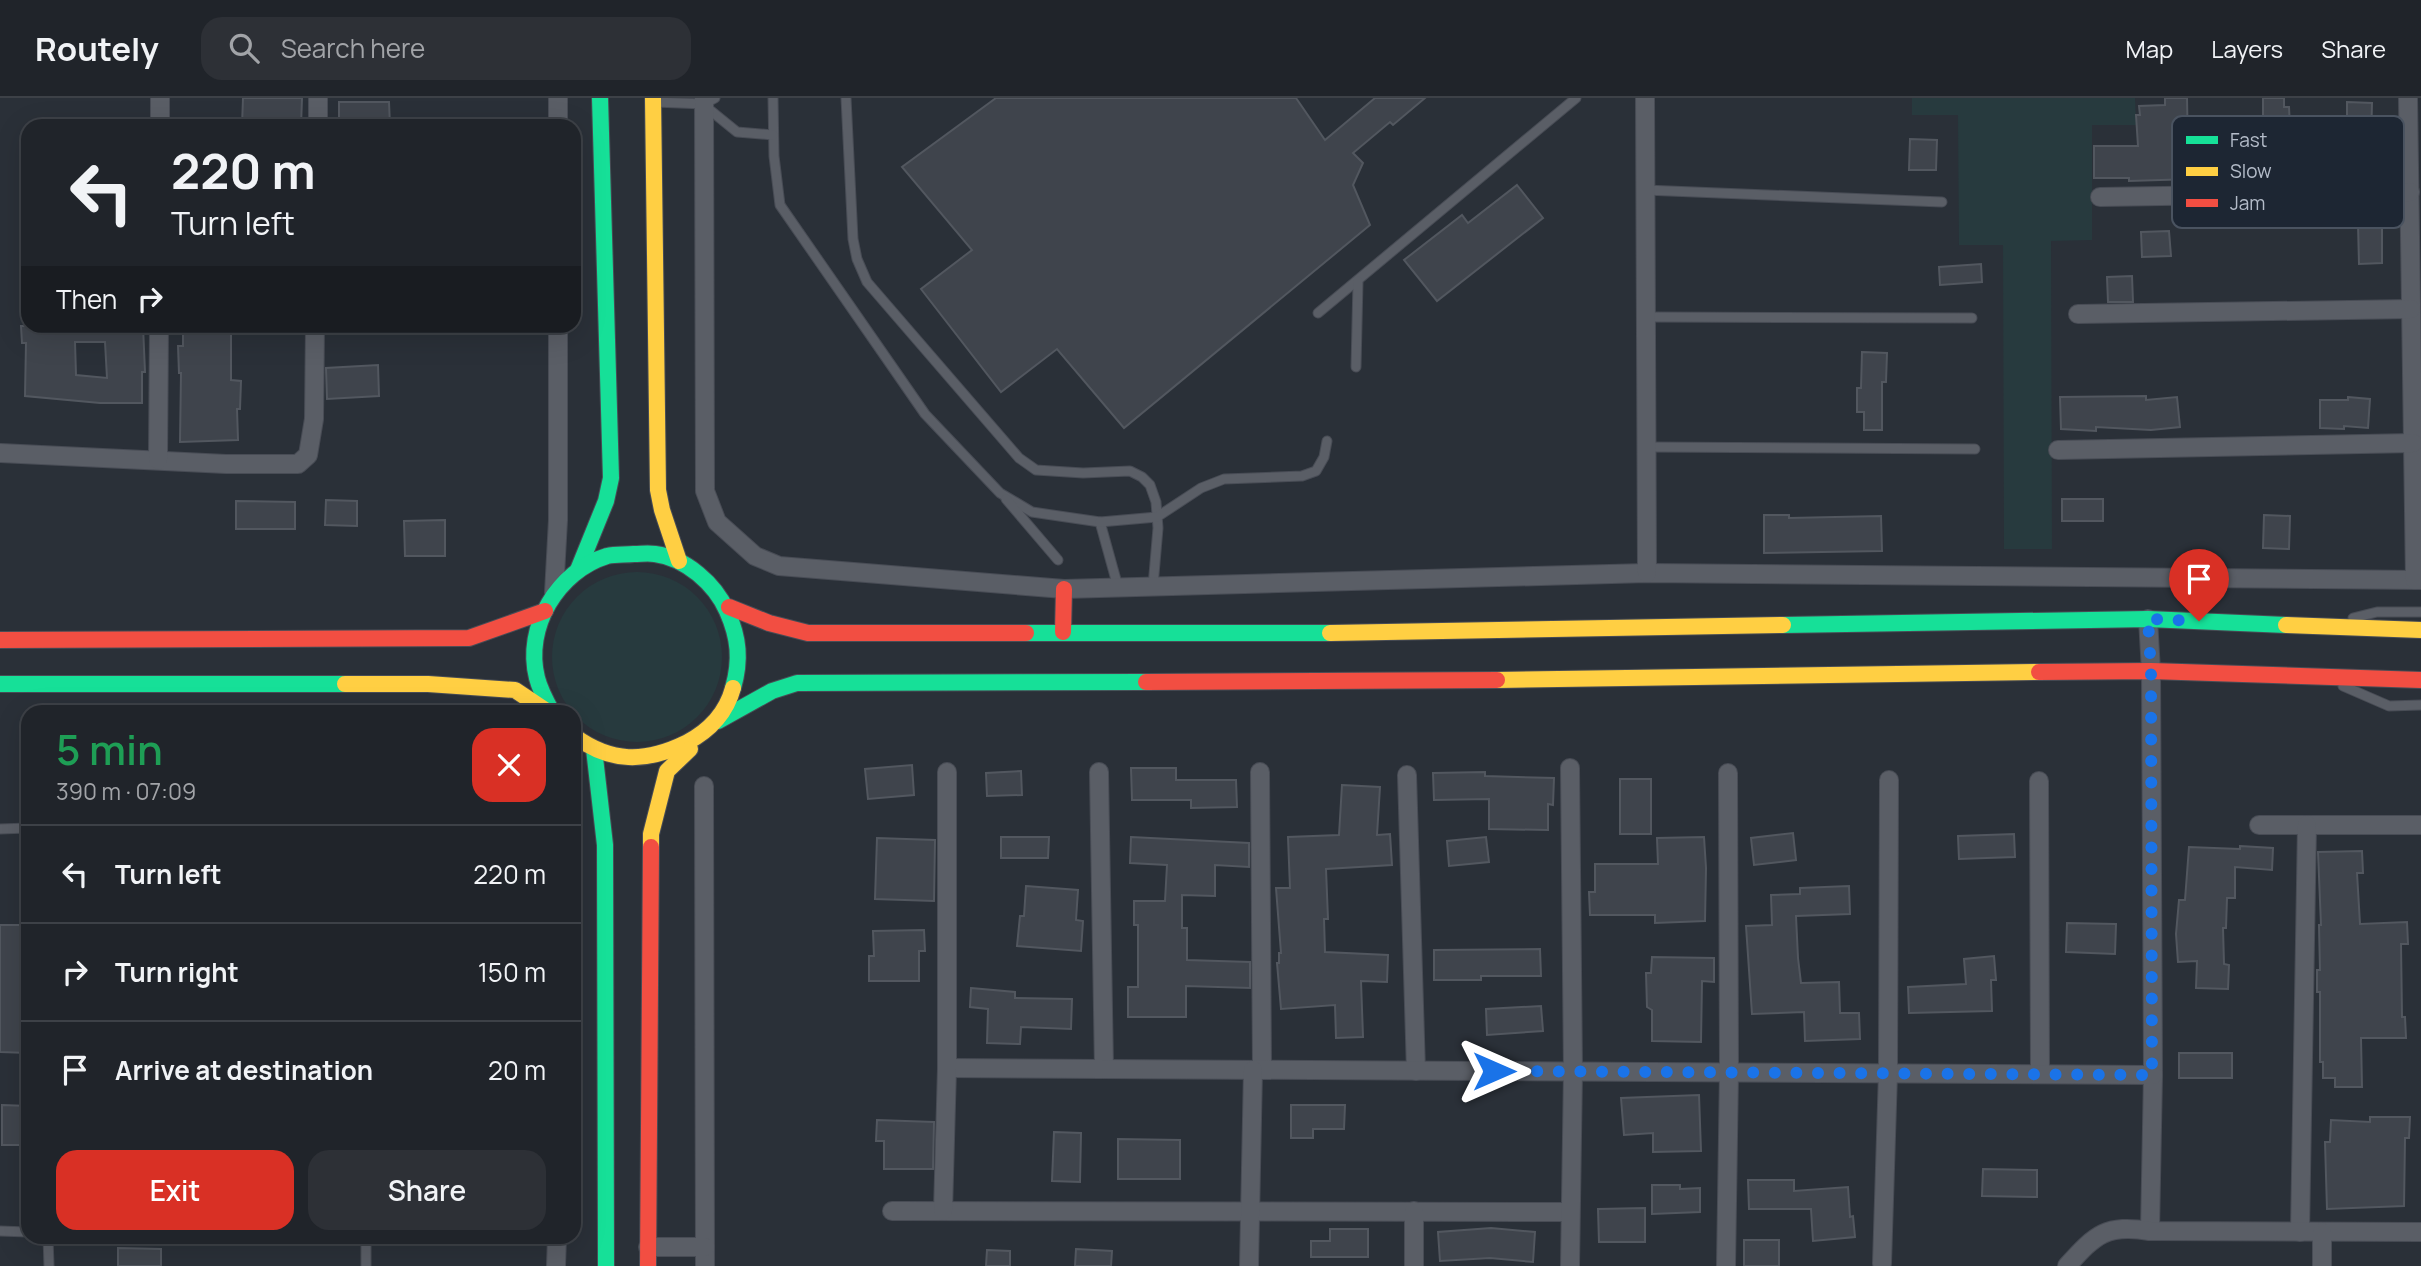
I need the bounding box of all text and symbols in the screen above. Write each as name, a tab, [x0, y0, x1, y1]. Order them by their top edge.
search box	[201, 17, 691, 80]
text: Routely	[35, 26, 159, 71]
icon: search	[225, 29, 263, 67]
text: Search here	[281, 30, 425, 66]
text: Map	[2126, 32, 2173, 65]
text: Layers	[2211, 32, 2283, 65]
text: Share	[2321, 32, 2386, 65]
legend	[2172, 116, 2404, 228]
text: Fast	[2230, 127, 2267, 153]
text: 220 m	[171, 137, 315, 204]
icon: left	[56, 147, 147, 238]
text: Slow	[2230, 158, 2272, 184]
text: Jam	[2230, 190, 2265, 216]
text: Turn left	[171, 201, 295, 245]
icon: right	[131, 280, 169, 318]
text: Then	[56, 281, 117, 317]
pin	[2169, 549, 2229, 621]
icon: arrive	[2180, 560, 2218, 598]
text: 5 min	[56, 720, 163, 778]
button: close	[472, 728, 546, 802]
text: 390 m · 07:09	[56, 775, 196, 807]
icon: left	[56, 855, 94, 893]
text: Turn left	[115, 856, 222, 892]
text: 220 m	[473, 856, 546, 892]
icon: right	[56, 953, 94, 991]
text: Turn right	[115, 954, 239, 990]
text: 150 m	[478, 954, 546, 990]
position arrow	[1457, 1034, 1531, 1108]
icon: arrive	[56, 1051, 94, 1089]
text: Arrive at destination	[115, 1052, 373, 1088]
text: 20 m	[488, 1052, 546, 1088]
button: Exit	[56, 1150, 294, 1230]
button: Share	[308, 1150, 546, 1230]

